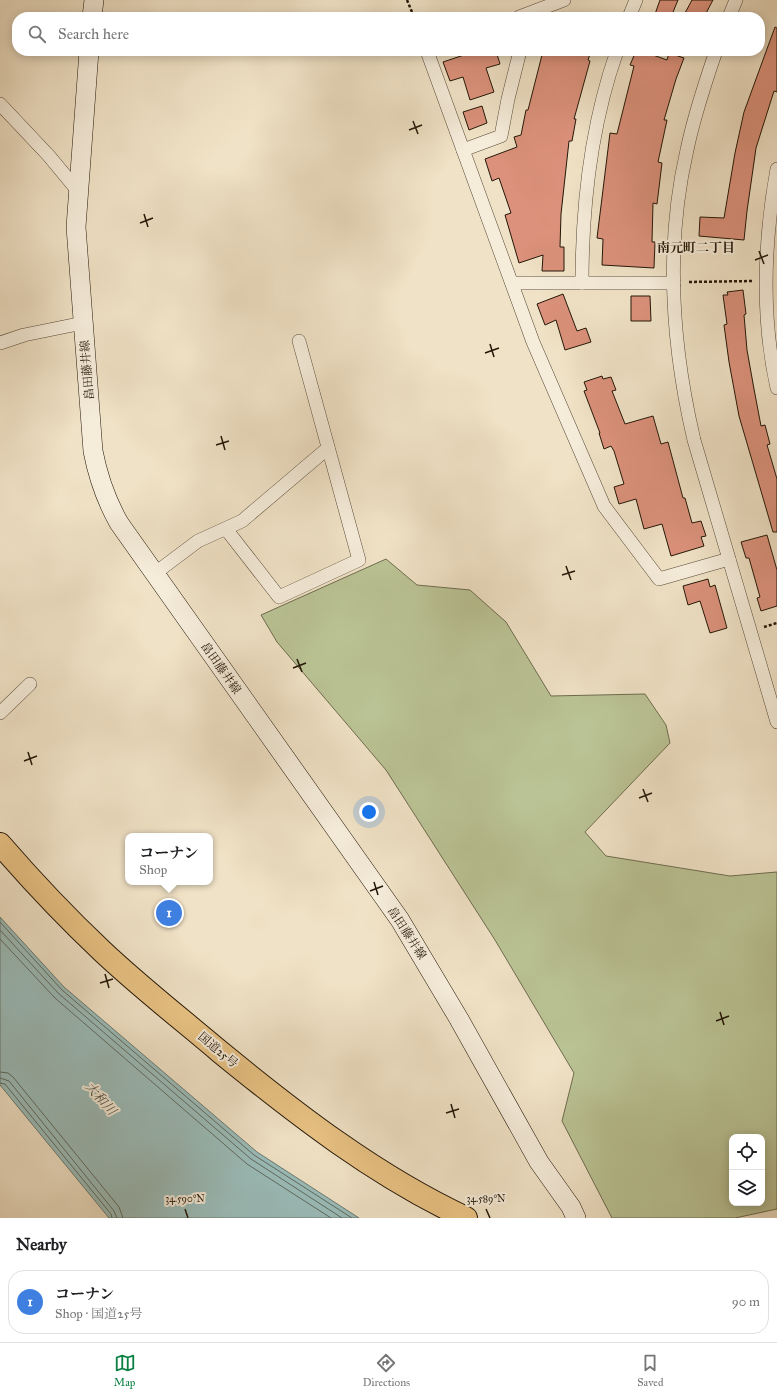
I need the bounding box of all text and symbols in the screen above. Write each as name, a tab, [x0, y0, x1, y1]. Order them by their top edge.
search box	[12, 12, 765, 56]
icon: search	[26, 23, 48, 45]
text: Search here	[58, 25, 129, 43]
district label: 南元町二丁目	[657, 240, 735, 256]
street label: 畠田藤井線	[77, 339, 97, 401]
street label: 畠田藤井線	[198, 639, 244, 697]
your location	[359, 802, 379, 822]
popup	[125, 833, 213, 885]
text: コーナン	[139, 844, 199, 862]
text: Shop	[139, 862, 167, 878]
pin: 1	[156, 898, 182, 928]
street label: 畠田藤井線	[385, 904, 429, 962]
street label: 国道25号	[195, 1029, 241, 1071]
water label: 大和川	[81, 1079, 121, 1120]
map controls	[729, 1134, 765, 1206]
button: locate	[729, 1134, 765, 1170]
button: layers	[729, 1170, 765, 1206]
text: 34.590°N	[165, 1193, 205, 1205]
text: 34.589°N	[466, 1193, 506, 1205]
text: Nearby	[16, 1234, 67, 1255]
text: コーナン	[55, 1285, 114, 1303]
text: 1	[27, 1294, 33, 1310]
text: 90 m	[732, 1294, 760, 1310]
text: Shop · 国道25号	[55, 1306, 143, 1322]
tab: Map	[114, 1352, 136, 1389]
tab: Directions	[363, 1352, 410, 1389]
tab: Saved	[637, 1352, 663, 1389]

